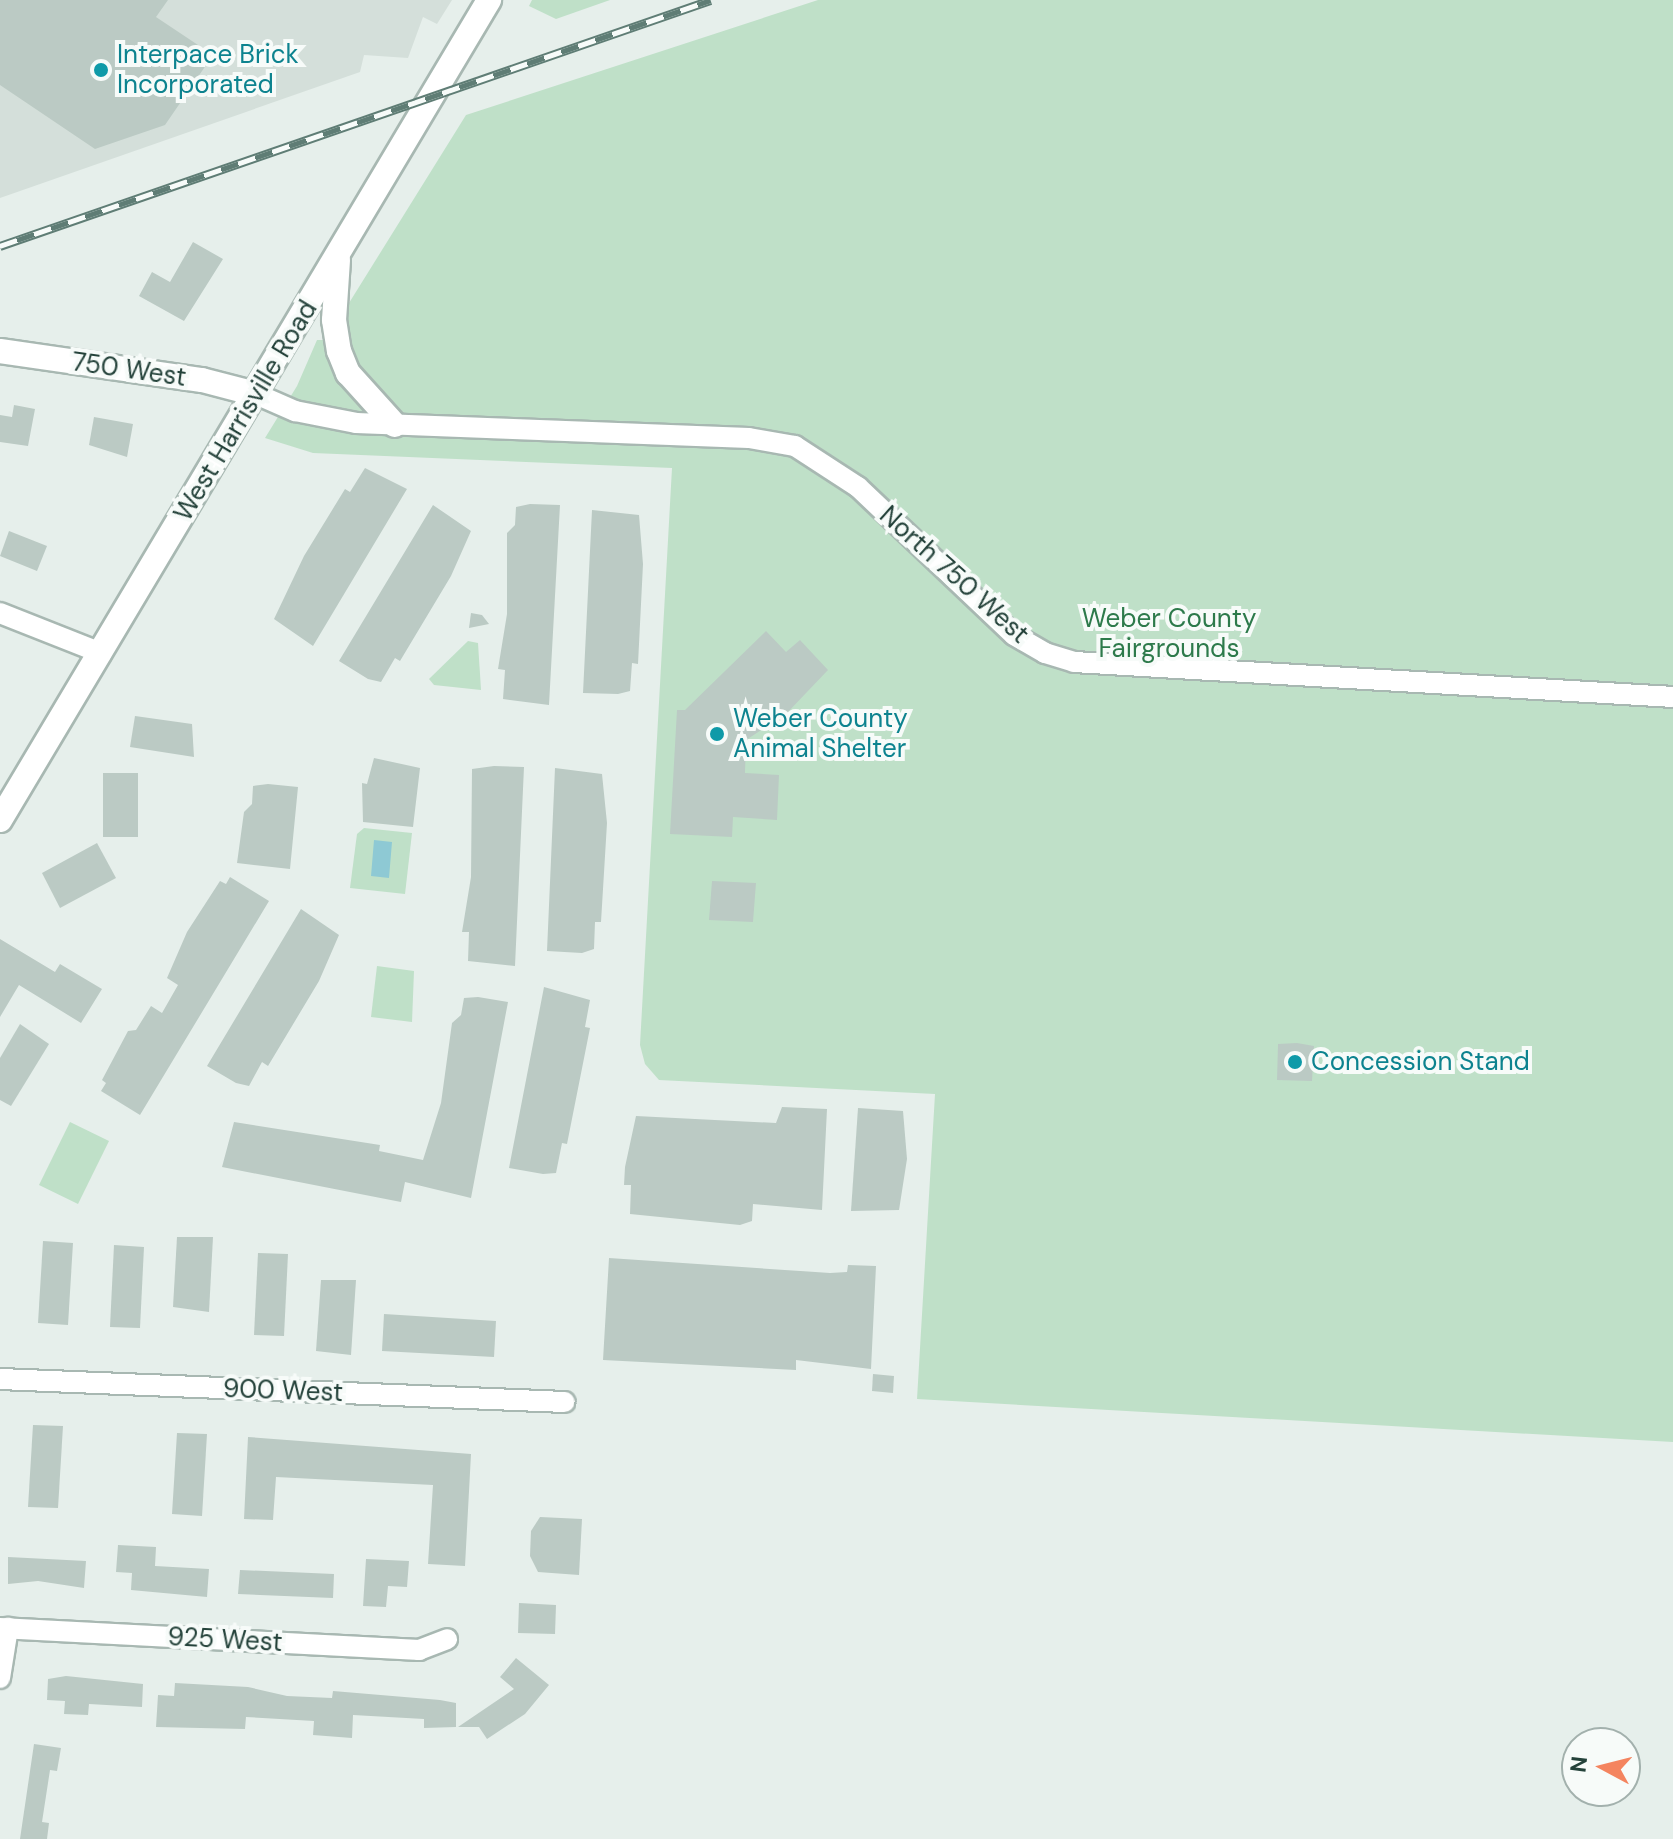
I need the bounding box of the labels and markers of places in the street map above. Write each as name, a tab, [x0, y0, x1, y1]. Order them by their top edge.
place label: Interpace Brick Incorporated	[117, 39, 299, 100]
marker: Interpace Brick Incorporated	[92, 61, 110, 79]
place label: Weber County Animal Shelter	[733, 703, 908, 764]
marker: Weber County Animal Shelter	[708, 725, 726, 743]
place label: Concession Stand	[1311, 1046, 1530, 1078]
marker: Concession Stand	[1286, 1053, 1304, 1071]

